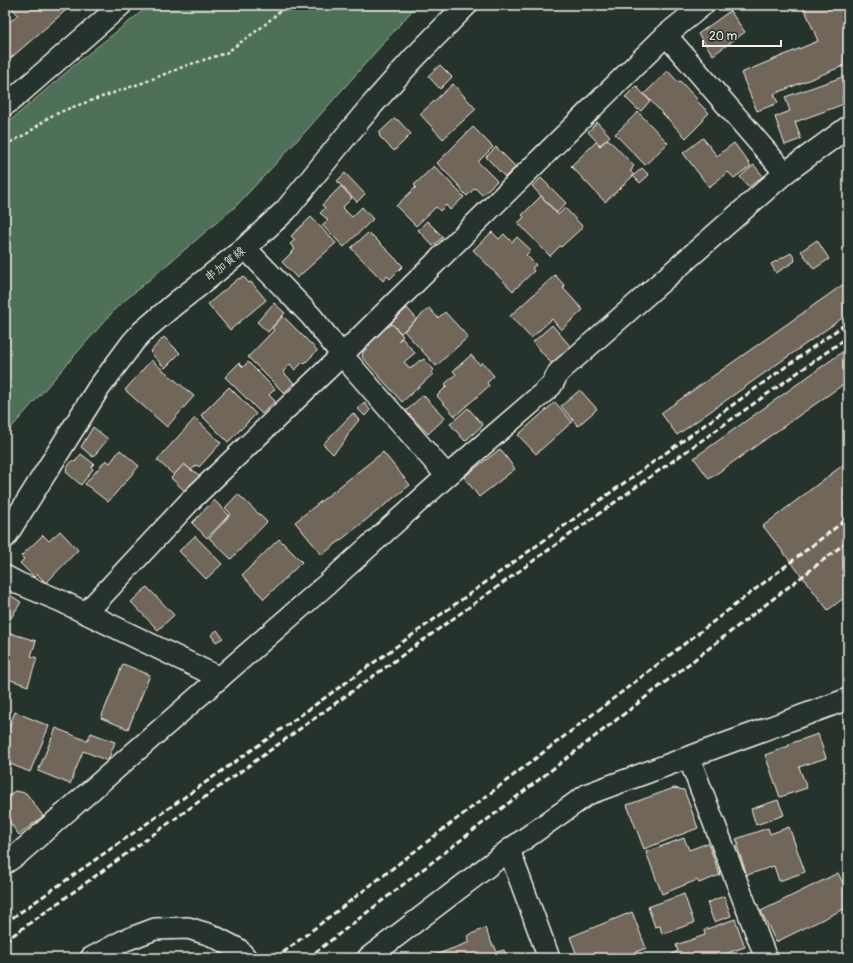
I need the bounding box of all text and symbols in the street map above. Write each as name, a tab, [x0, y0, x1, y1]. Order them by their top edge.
scale bar	[703, 22, 781, 48]
text: 20 m	[709, 29, 738, 44]
street label: 串加賀線	[202, 243, 249, 285]

